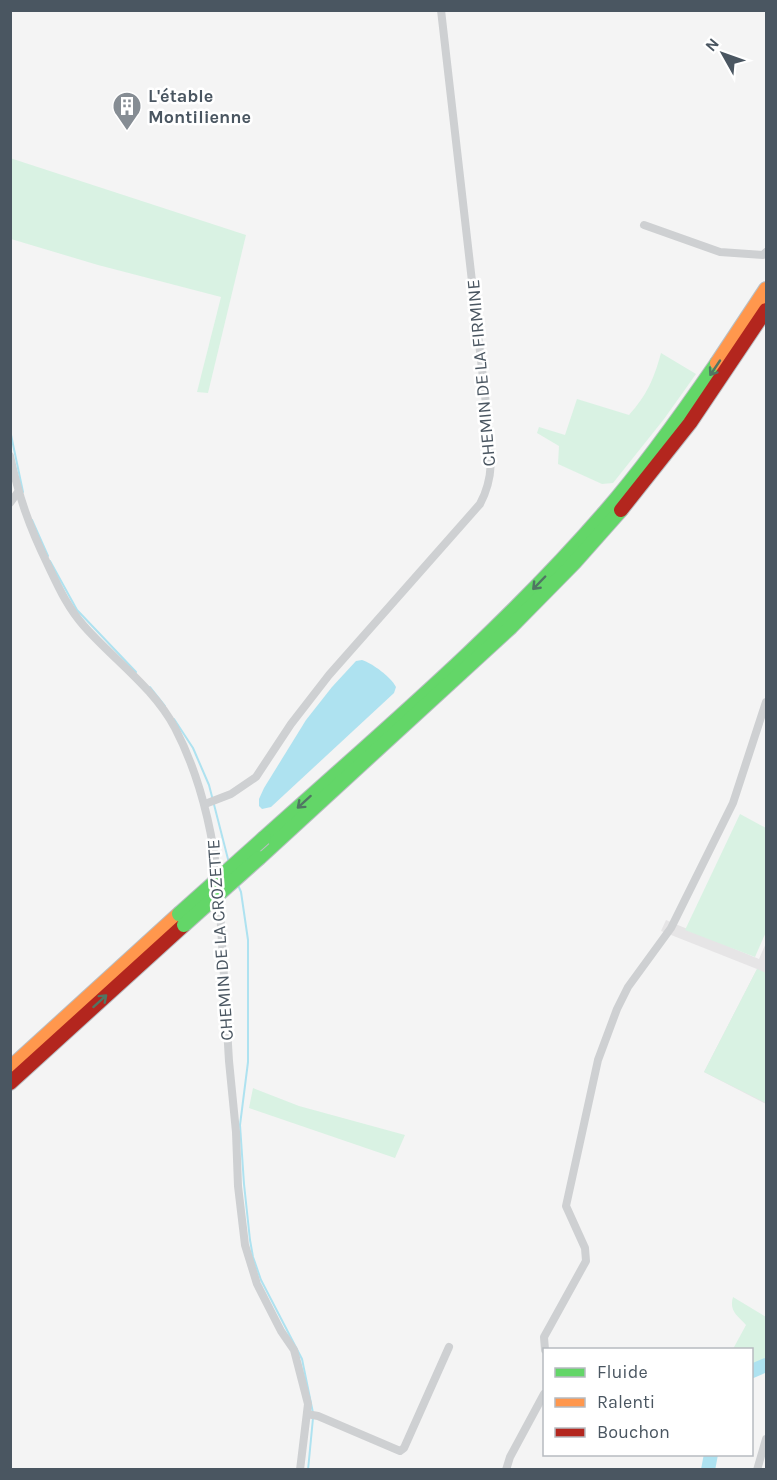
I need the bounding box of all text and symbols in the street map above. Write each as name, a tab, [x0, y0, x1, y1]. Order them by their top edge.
north arrow	[693, 24, 753, 84]
text: N	[701, 34, 723, 55]
place label: L'étable Montilienne	[148, 85, 251, 128]
building icon: L'étable Montilienne	[111, 90, 143, 132]
street label: CHEMIN DE LA FIRMINE	[462, 279, 500, 467]
one-way arrow	[709, 359, 721, 375]
one-way arrow	[532, 576, 546, 591]
one-way arrow	[296, 795, 311, 809]
street label: CHEMIN DE LA CROZETTE	[202, 839, 238, 1041]
one-way arrow	[93, 994, 108, 1009]
legend	[543, 1348, 753, 1456]
text: Fluide	[597, 1361, 648, 1383]
text: Ralenti	[597, 1391, 655, 1413]
text: Bouchon	[597, 1421, 670, 1443]

